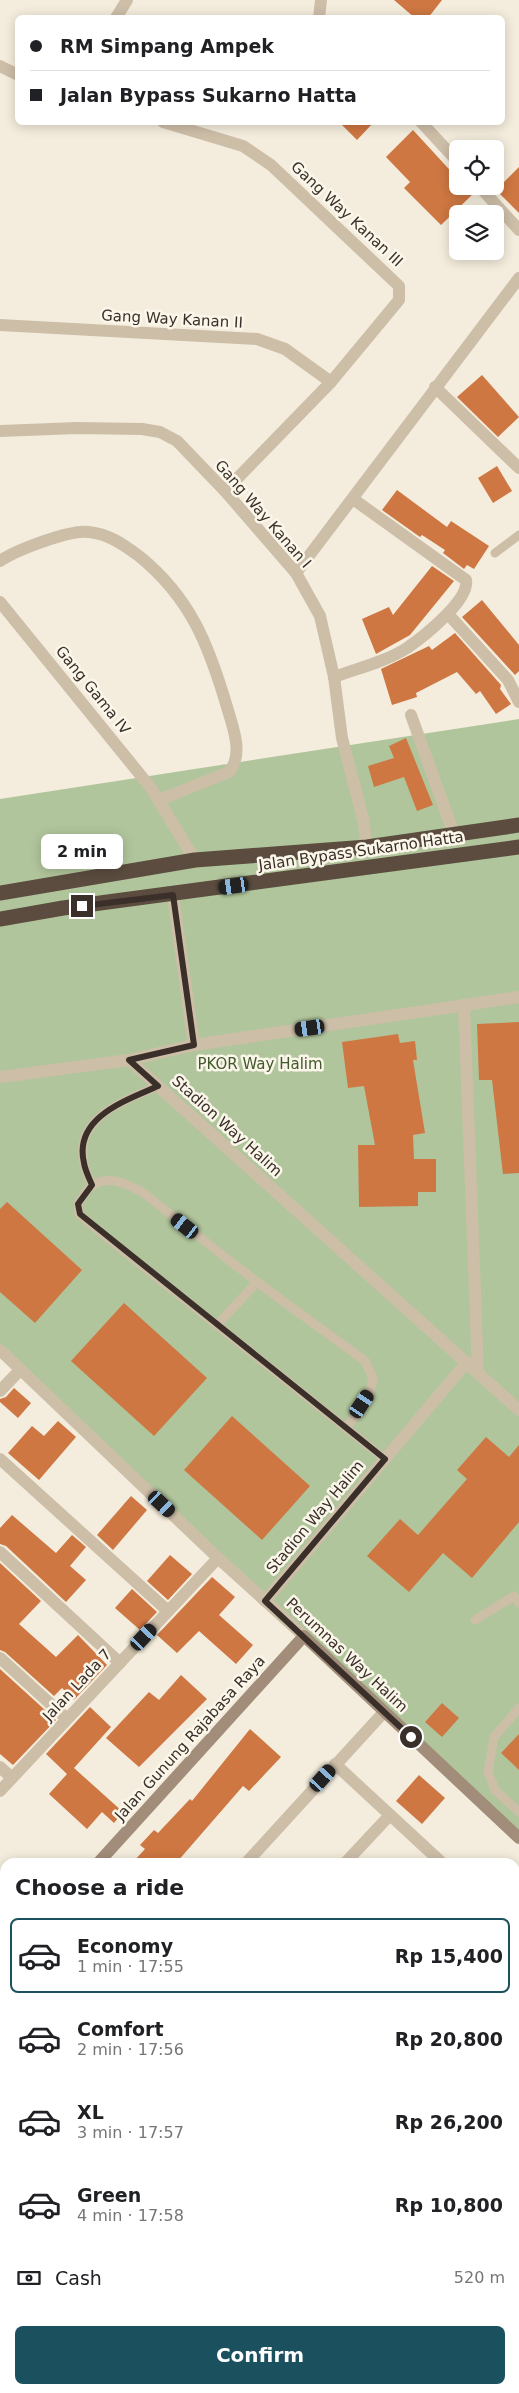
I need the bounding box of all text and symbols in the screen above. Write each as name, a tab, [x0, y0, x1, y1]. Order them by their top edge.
text: RM Simpang Ampek	[60, 35, 274, 57]
text: Jalan Bypass Sukarno Hatta	[60, 84, 357, 106]
map controls	[449, 140, 504, 260]
button: locate	[449, 140, 504, 195]
street label: Gang Way Kanan III	[287, 158, 407, 270]
button: layers	[449, 205, 504, 260]
street label: Gang Way Kanan II	[101, 306, 243, 332]
street label: Gang Way Kanan I	[211, 456, 315, 572]
street label: Gang Gama IV	[52, 642, 135, 738]
street label: Jalan Bypass Sukarno Hatta	[256, 828, 465, 874]
callout: 2 min	[41, 834, 123, 868]
text: 2 min	[57, 842, 107, 861]
car	[218, 876, 249, 896]
route end	[71, 895, 93, 917]
car	[294, 1018, 325, 1038]
park label: PKOR Way Halim	[197, 1055, 323, 1073]
street label: Stadion Way Halim	[168, 1072, 286, 1180]
car	[168, 1211, 201, 1241]
car	[347, 1387, 376, 1421]
street label: Stadion Way Halim	[263, 1457, 367, 1577]
car	[145, 1488, 178, 1520]
street label: Perumnas Way Halim	[283, 1594, 411, 1716]
car	[128, 1621, 159, 1653]
street label: Jalan Lada 7	[38, 1645, 115, 1725]
street label: Jalan Gunung Rajabasa Raya	[110, 1652, 269, 1825]
route start	[400, 1726, 422, 1748]
car	[307, 1762, 338, 1794]
text: Choose a ride	[15, 1875, 184, 1900]
icon: car	[17, 1933, 62, 1978]
text: Economy	[77, 1935, 173, 1957]
text: Rp 15,400	[395, 1945, 503, 1967]
text: 1 min · 17:55	[77, 1957, 184, 1976]
icon: car	[17, 2016, 62, 2061]
text: Comfort	[77, 2018, 164, 2040]
text: Rp 20,800	[395, 2028, 503, 2050]
text: 2 min · 17:56	[77, 2040, 184, 2059]
icon: car	[17, 2099, 62, 2144]
text: XL	[77, 2101, 104, 2123]
text: Rp 26,200	[395, 2111, 503, 2133]
text: 3 min · 17:57	[77, 2123, 184, 2142]
icon: car	[17, 2182, 62, 2227]
text: Green	[77, 2184, 141, 2206]
text: Rp 10,800	[395, 2194, 503, 2216]
text: 4 min · 17:58	[77, 2206, 184, 2225]
icon: cash	[15, 2264, 43, 2292]
text: Cash	[55, 2267, 102, 2289]
text: 520 m	[454, 2268, 505, 2287]
button: Confirm	[15, 2326, 505, 2384]

